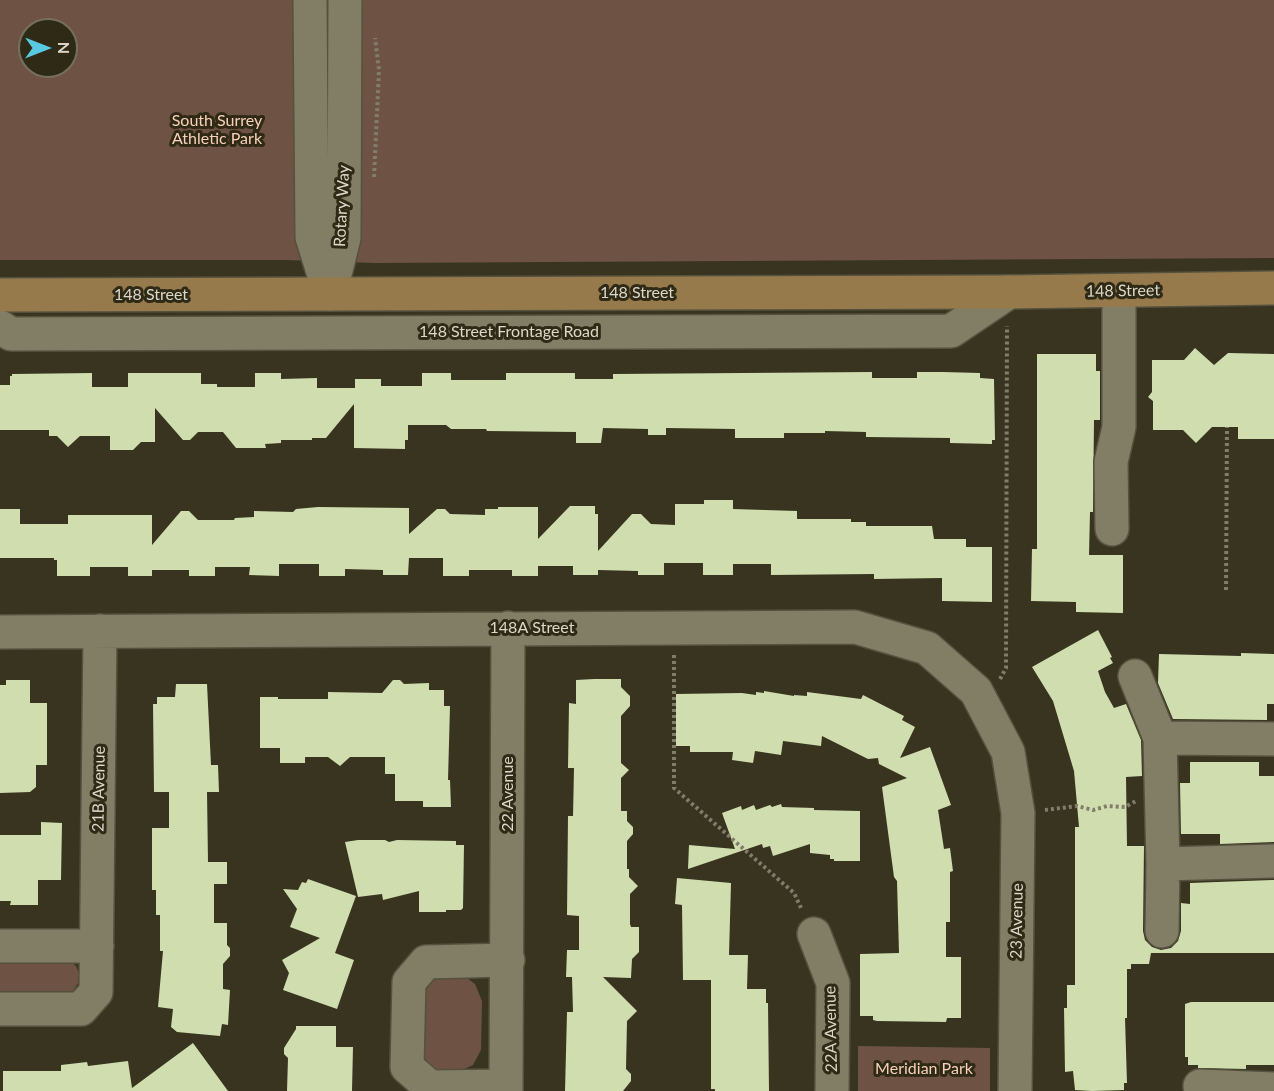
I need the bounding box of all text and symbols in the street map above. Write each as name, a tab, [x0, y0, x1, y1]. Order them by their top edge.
north arrow	[18, 18, 78, 78]
text: N	[55, 42, 74, 54]
park label: South Surrey Athletic Park	[172, 111, 262, 149]
street label: Rotary Way	[330, 165, 354, 247]
street label: 148 Street	[1086, 281, 1160, 301]
street label: 148 Street	[600, 283, 674, 303]
street label: 148 Street	[114, 285, 188, 305]
street label: 148 Street Frontage Road	[419, 322, 599, 342]
street label: 148A Street	[490, 618, 574, 638]
street label: 21B Avenue	[89, 746, 109, 832]
street label: 22 Avenue	[498, 756, 518, 832]
street label: 23 Avenue	[1007, 883, 1027, 959]
street label: 22A Avenue	[821, 986, 841, 1072]
park label: Meridian Park	[875, 1059, 973, 1079]

